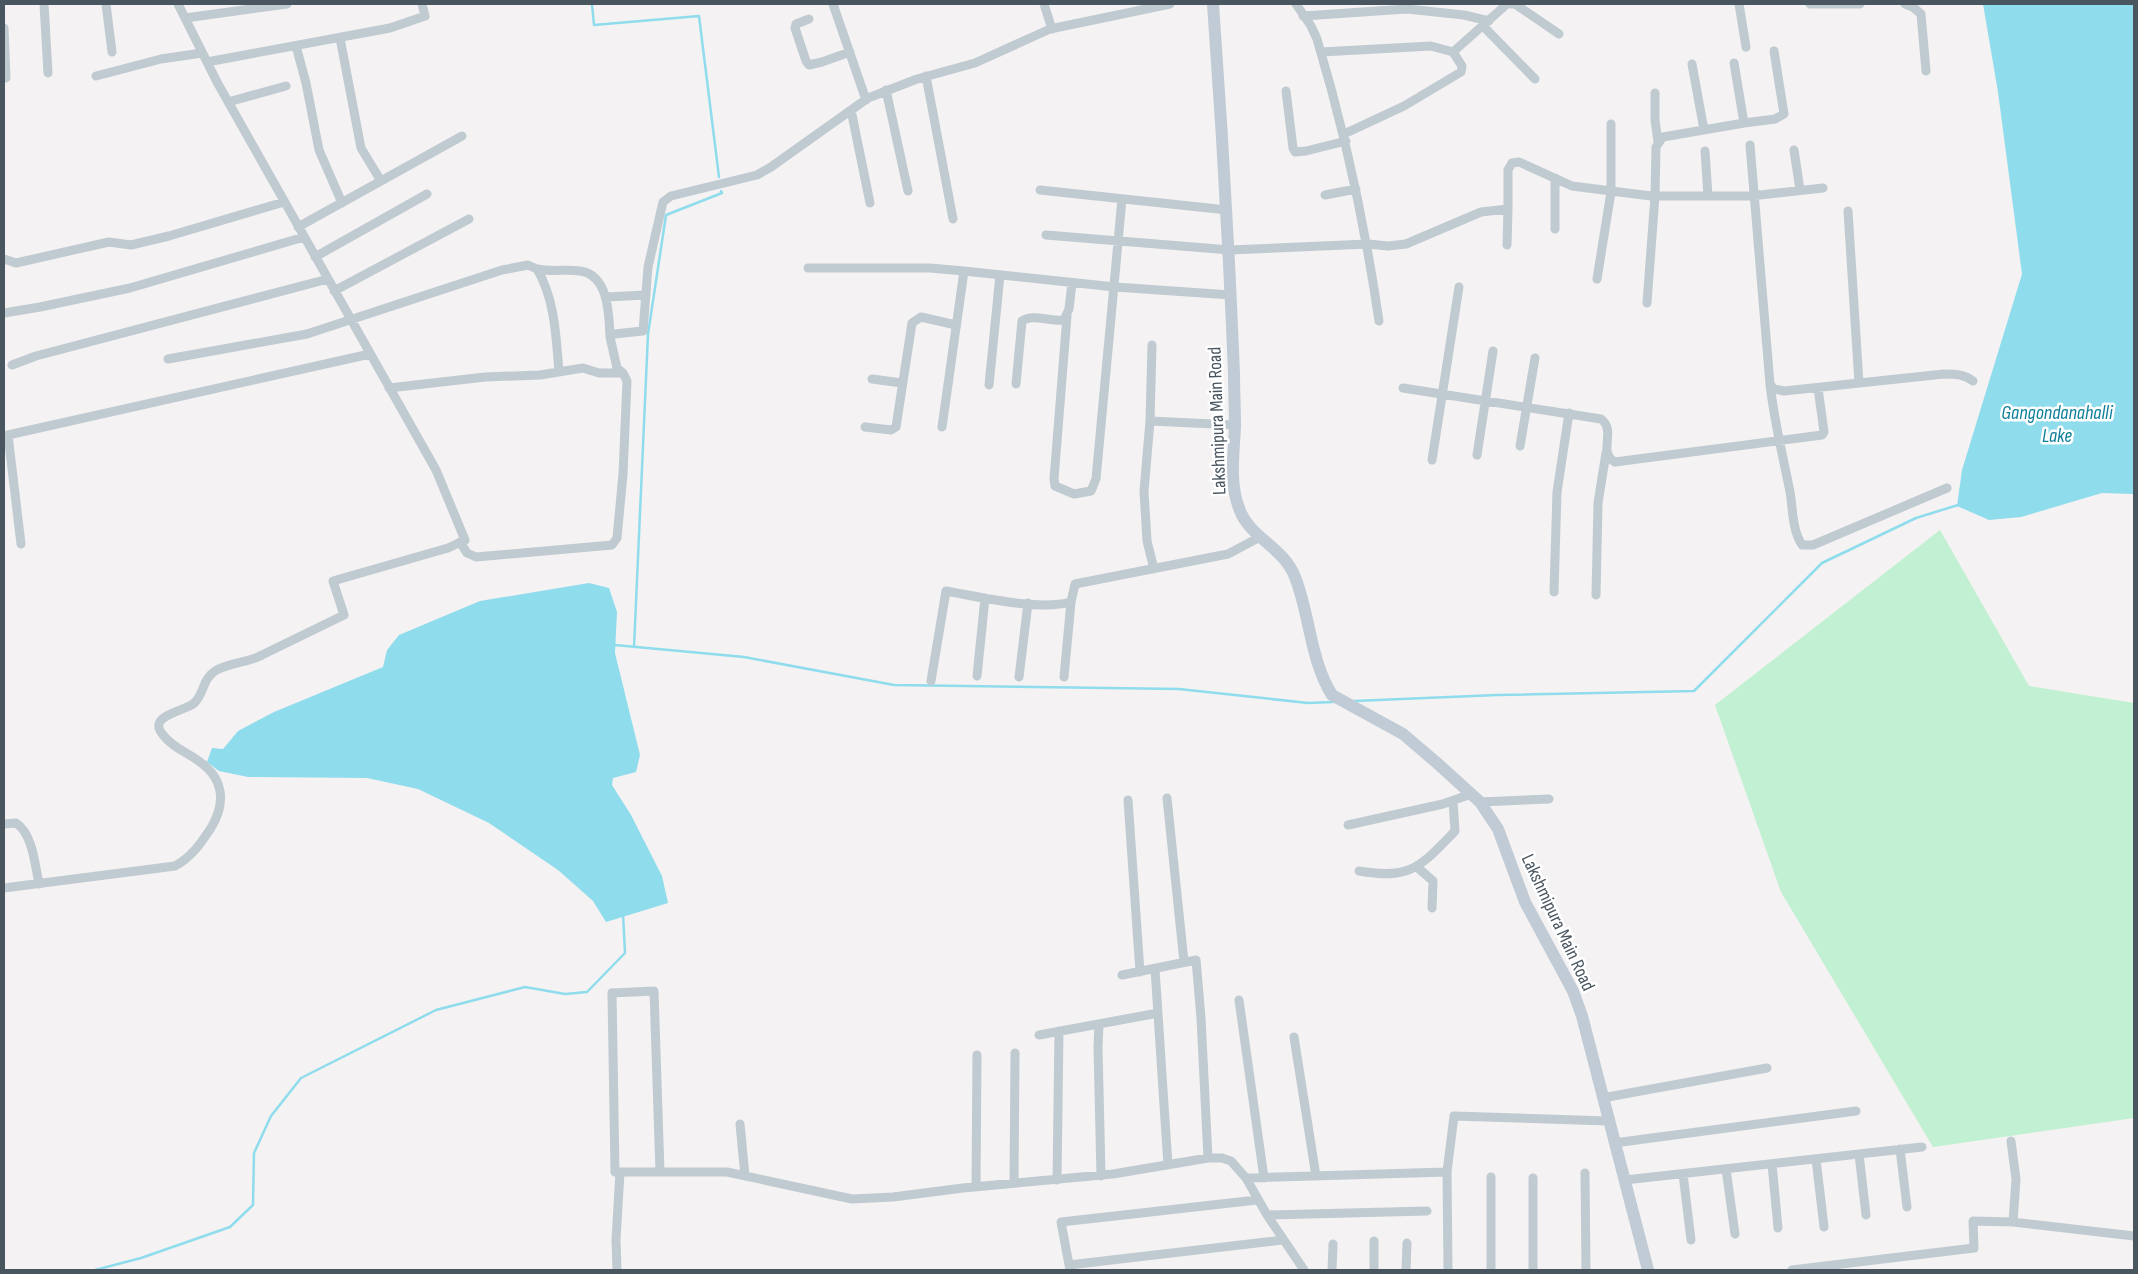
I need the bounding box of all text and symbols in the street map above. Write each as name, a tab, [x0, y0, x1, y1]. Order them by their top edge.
street label: Lakshmipura Main Road	[1203, 346, 1232, 495]
water label: Gangondanahalli Lake	[2001, 401, 2114, 448]
street label: Lakshmipura Main Road	[1516, 851, 1599, 995]

